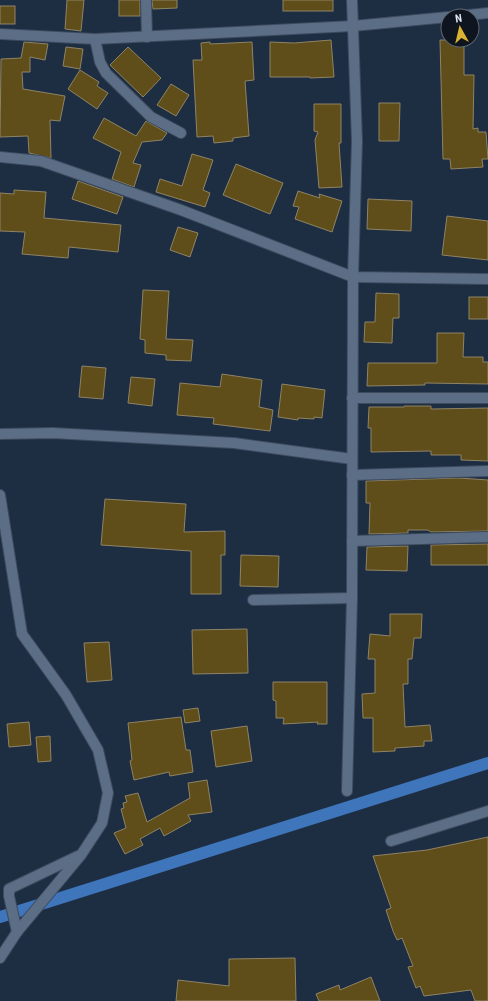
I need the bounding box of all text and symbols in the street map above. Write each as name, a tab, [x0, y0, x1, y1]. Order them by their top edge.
north arrow	[440, 8, 480, 48]
text: N	[454, 12, 463, 25]

